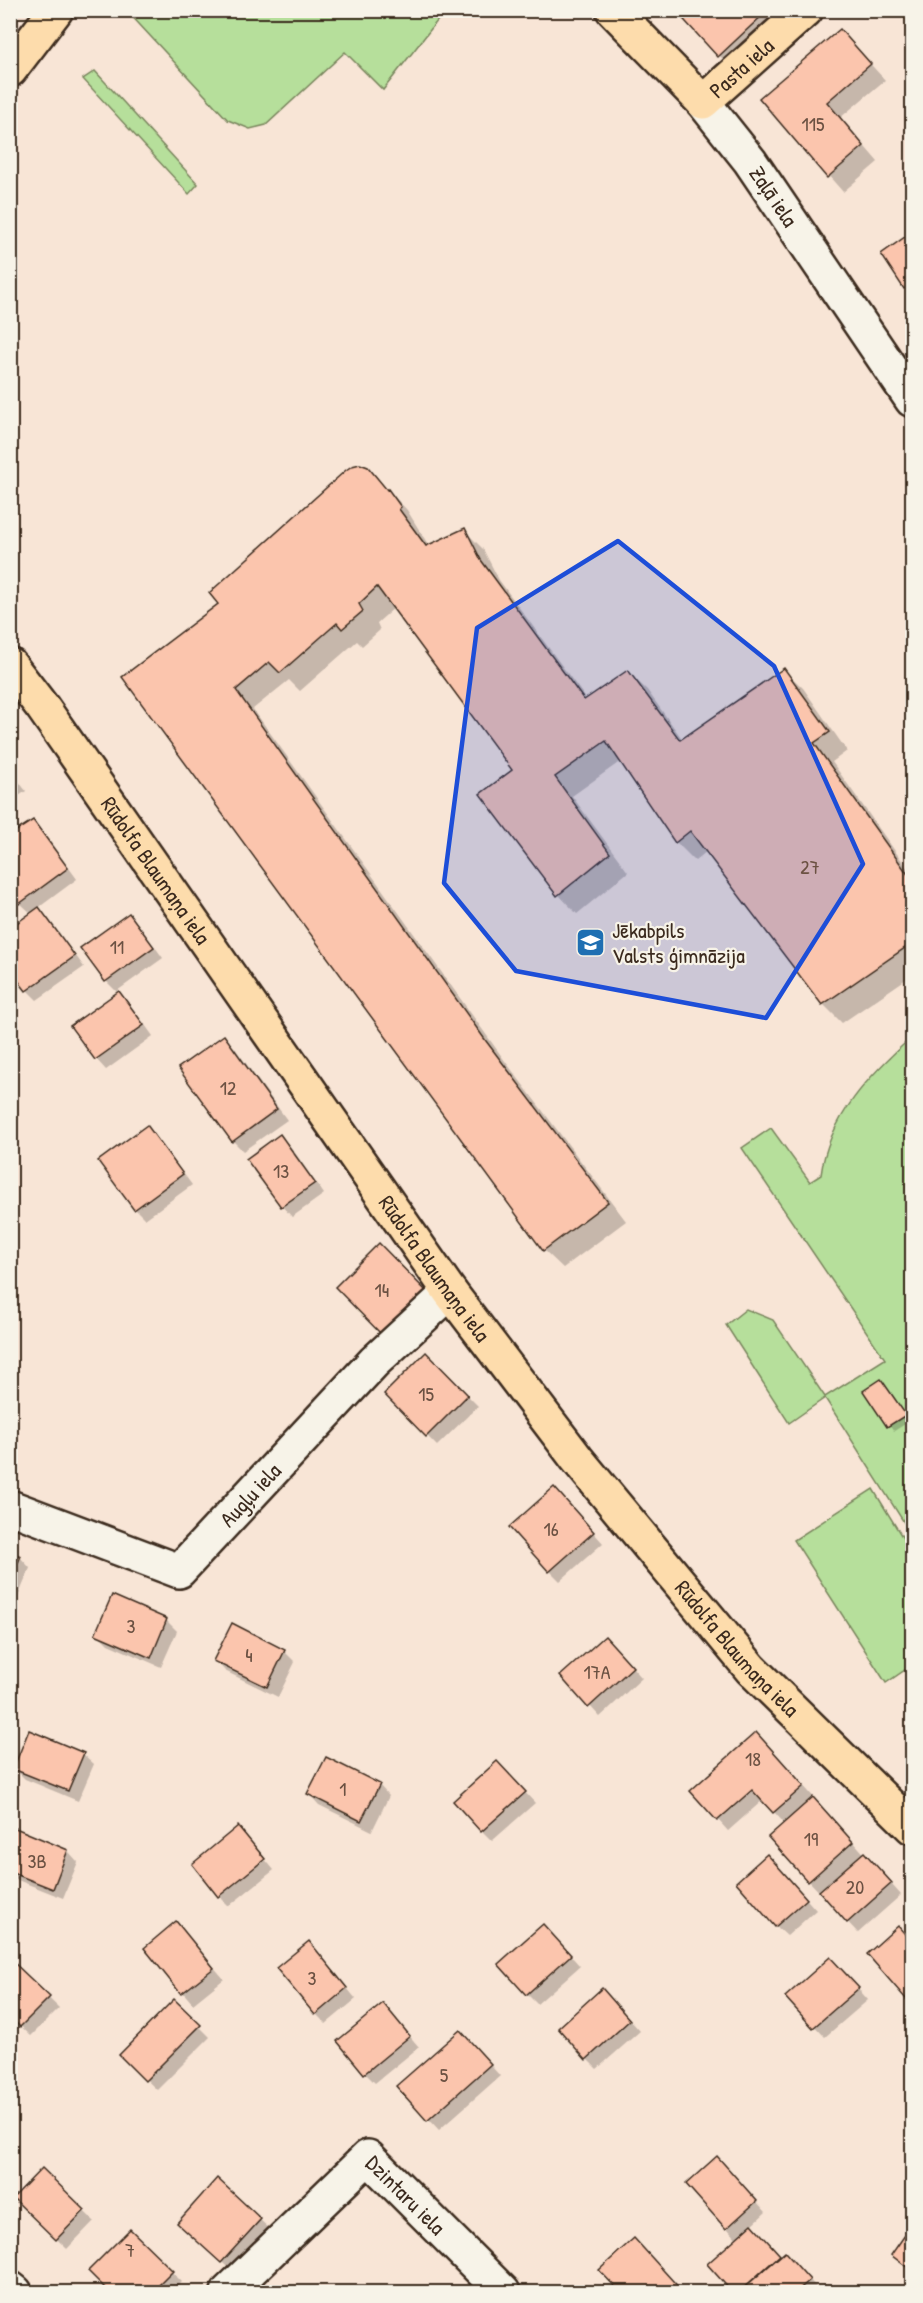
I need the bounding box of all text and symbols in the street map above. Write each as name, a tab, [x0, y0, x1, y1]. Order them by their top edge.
street label: Pasta iela	[702, 31, 780, 105]
house number: 115	[802, 110, 825, 137]
street label: Zaļā iela	[743, 160, 805, 233]
street label: Rūdolfa Blaumaņa iela	[94, 790, 218, 950]
house number: 27	[800, 853, 820, 880]
place label: Jēkabpils Valsts ģimnāzija	[612, 915, 745, 970]
school or university icon: Jēkabpils Valsts ģimnāzija	[575, 927, 607, 959]
house number: 11	[110, 933, 124, 960]
house number: 12	[220, 1074, 237, 1101]
house number: 13	[273, 1157, 289, 1184]
street label: Rūdolfa Blaumaņa iela	[372, 1189, 498, 1348]
house number: 14	[375, 1276, 389, 1303]
house number: 15	[418, 1380, 434, 1407]
street label: Augļu iela	[213, 1456, 288, 1533]
house number: 16	[543, 1515, 559, 1542]
street label: Rūdolfa Blaumaņa iela	[668, 1574, 806, 1724]
house number: 3	[127, 1612, 136, 1639]
house number: 4	[245, 1641, 253, 1668]
house number: 17A	[584, 1658, 611, 1685]
house number: 18	[745, 1745, 761, 1772]
house number: 1	[339, 1775, 347, 1802]
house number: 19	[804, 1825, 818, 1852]
house number: 3B	[27, 1847, 47, 1874]
house number: 20	[846, 1873, 864, 1900]
house number: 3	[308, 1964, 317, 1991]
house number: 5	[440, 2061, 449, 2088]
street label: Dzintaru iela	[359, 2148, 453, 2242]
house number: 7	[125, 2236, 135, 2263]

